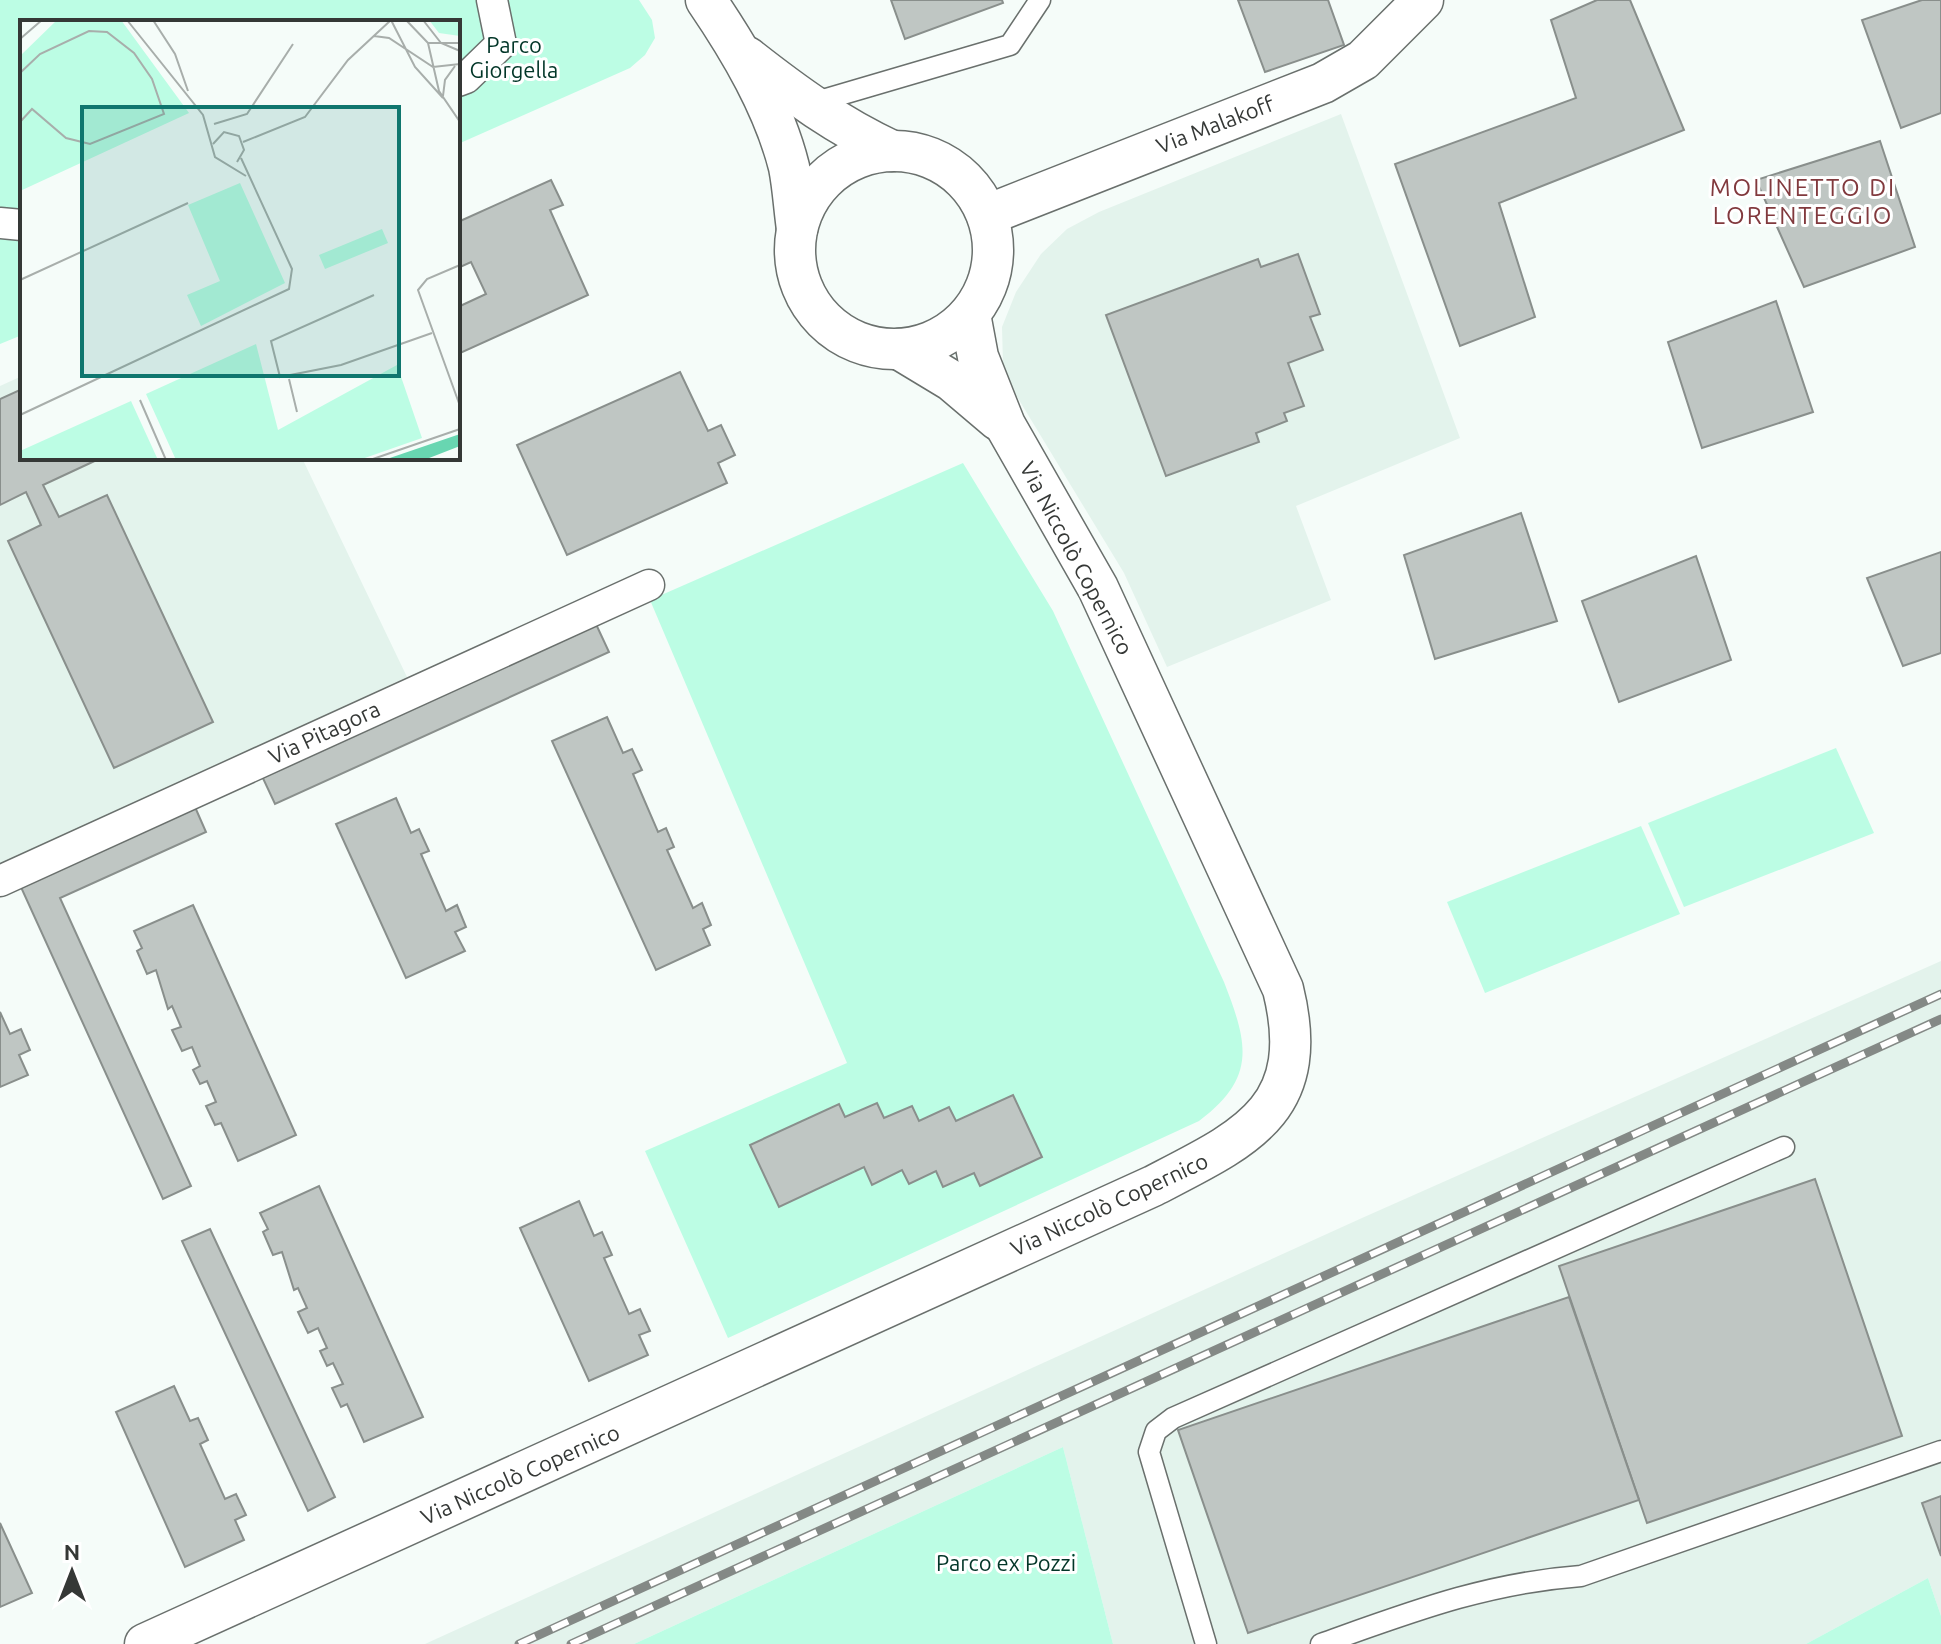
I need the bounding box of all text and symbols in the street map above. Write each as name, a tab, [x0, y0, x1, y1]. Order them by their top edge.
inset map	[20, 20, 460, 460]
park label: Parco Giorgella	[470, 32, 558, 82]
street label: Via Malakoff	[1153, 90, 1278, 158]
district label: MOLINETTO DI LORENTEGGIO	[1710, 174, 1896, 229]
street label: Via Niccolò Copernico	[1016, 457, 1138, 659]
street label: Via Pitagora	[264, 695, 384, 769]
street label: Via Niccolò Copernico	[1006, 1147, 1212, 1261]
street label: Via Niccolò Copernico	[417, 1419, 623, 1529]
north arrow	[32, 1532, 112, 1612]
text: N	[64, 1539, 80, 1564]
park label: Parco ex Pozzi	[936, 1550, 1076, 1575]

